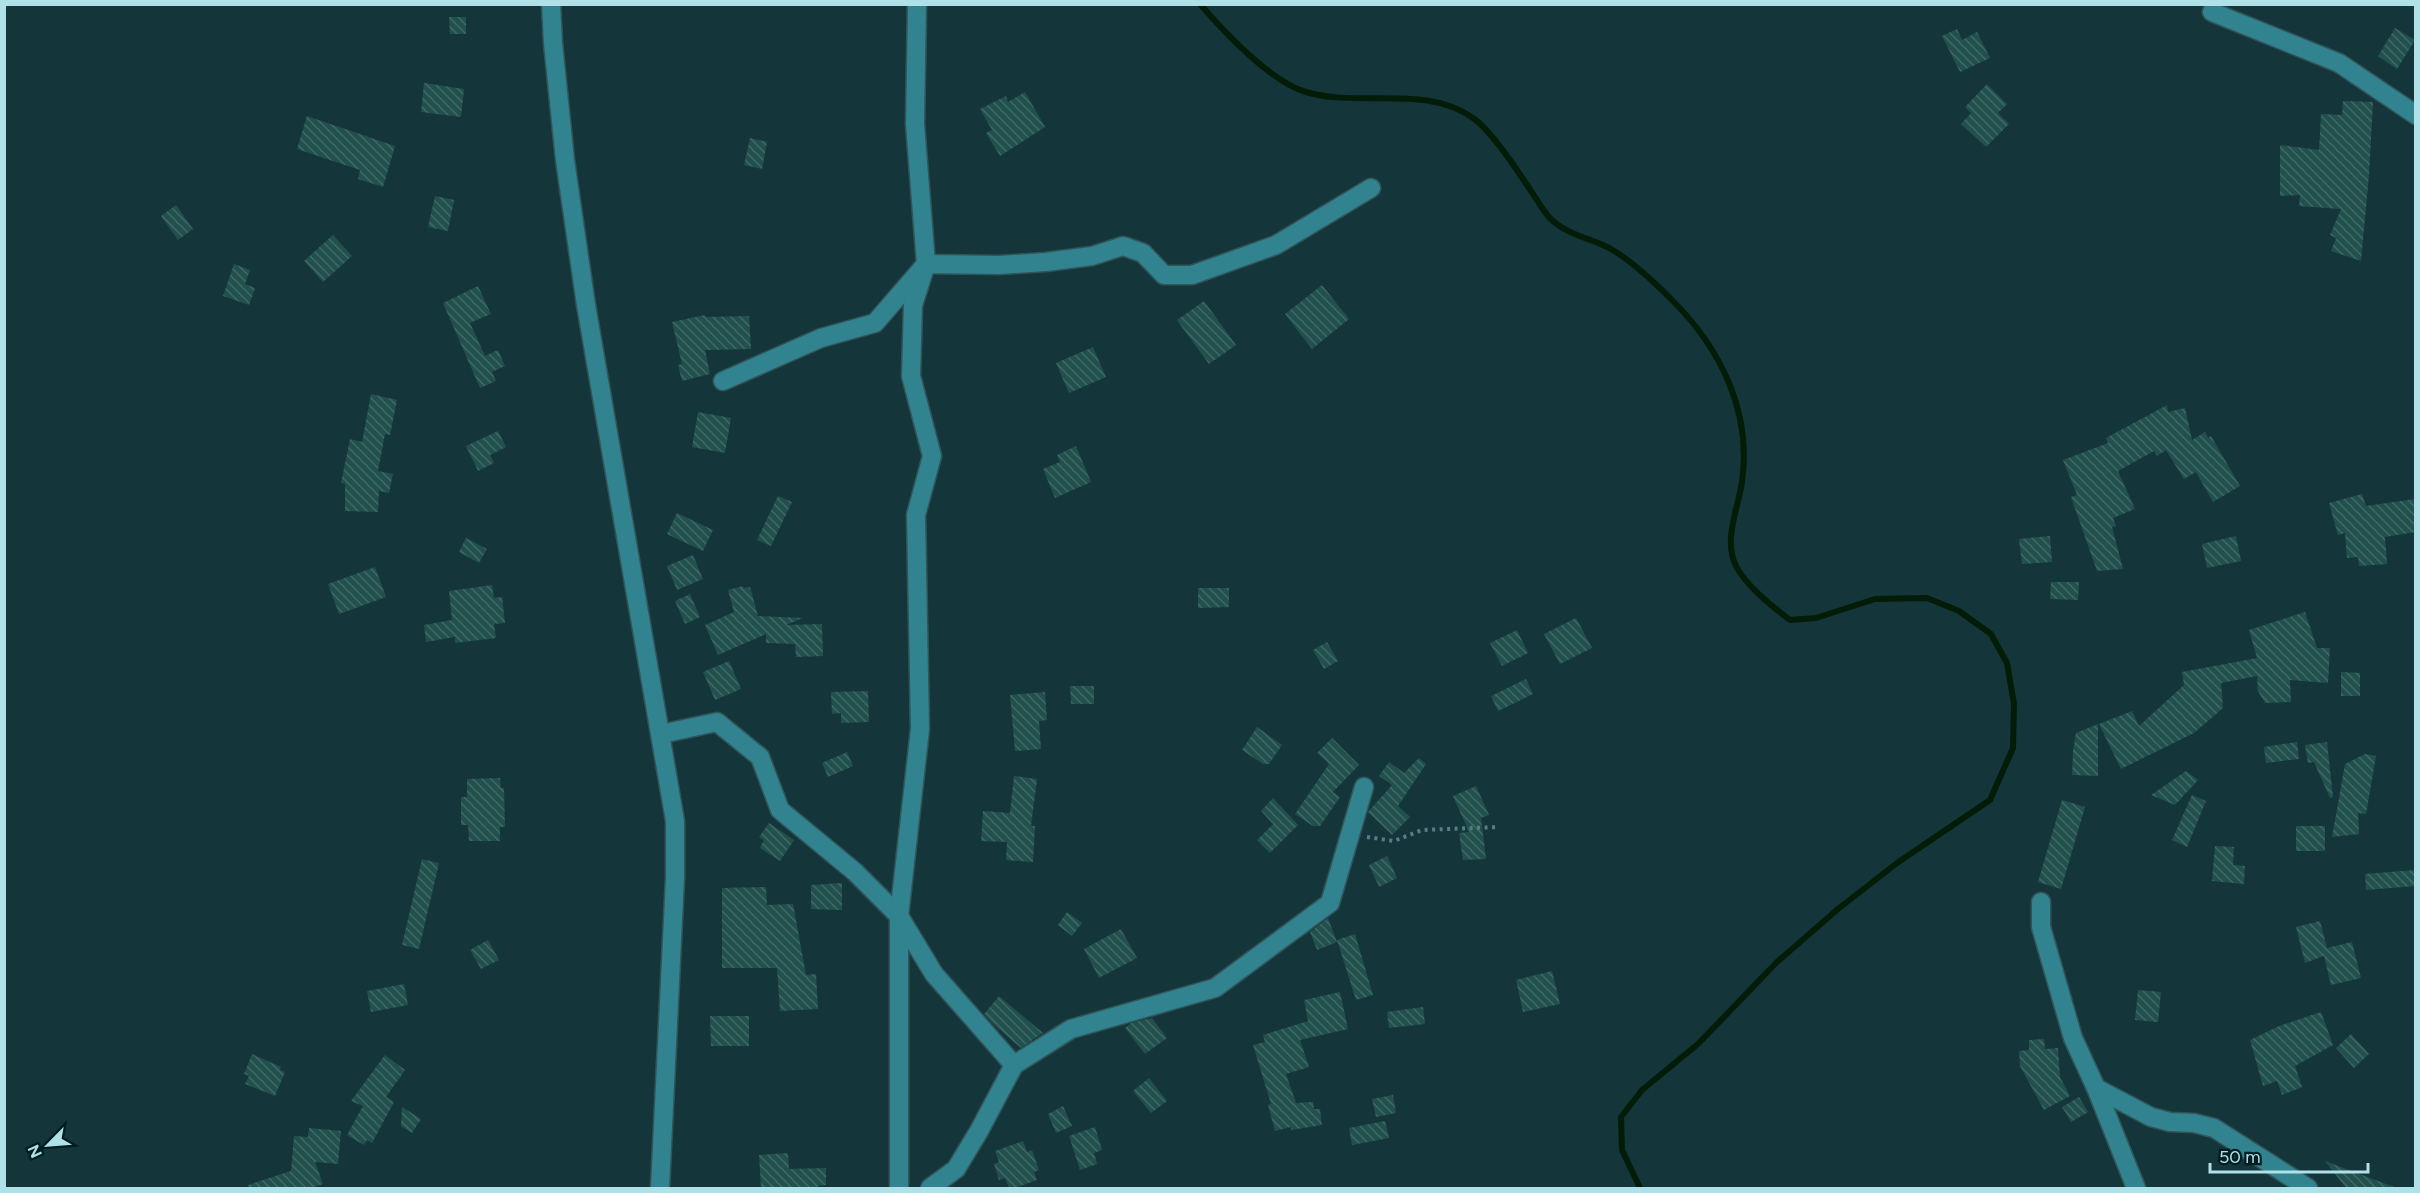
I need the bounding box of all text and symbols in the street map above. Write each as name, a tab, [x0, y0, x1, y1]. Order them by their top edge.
north arrow	[18, 1115, 78, 1175]
scale bar	[2210, 1136, 2368, 1174]
text: N	[24, 1142, 46, 1161]
text: 50 m	[2219, 1146, 2261, 1168]

